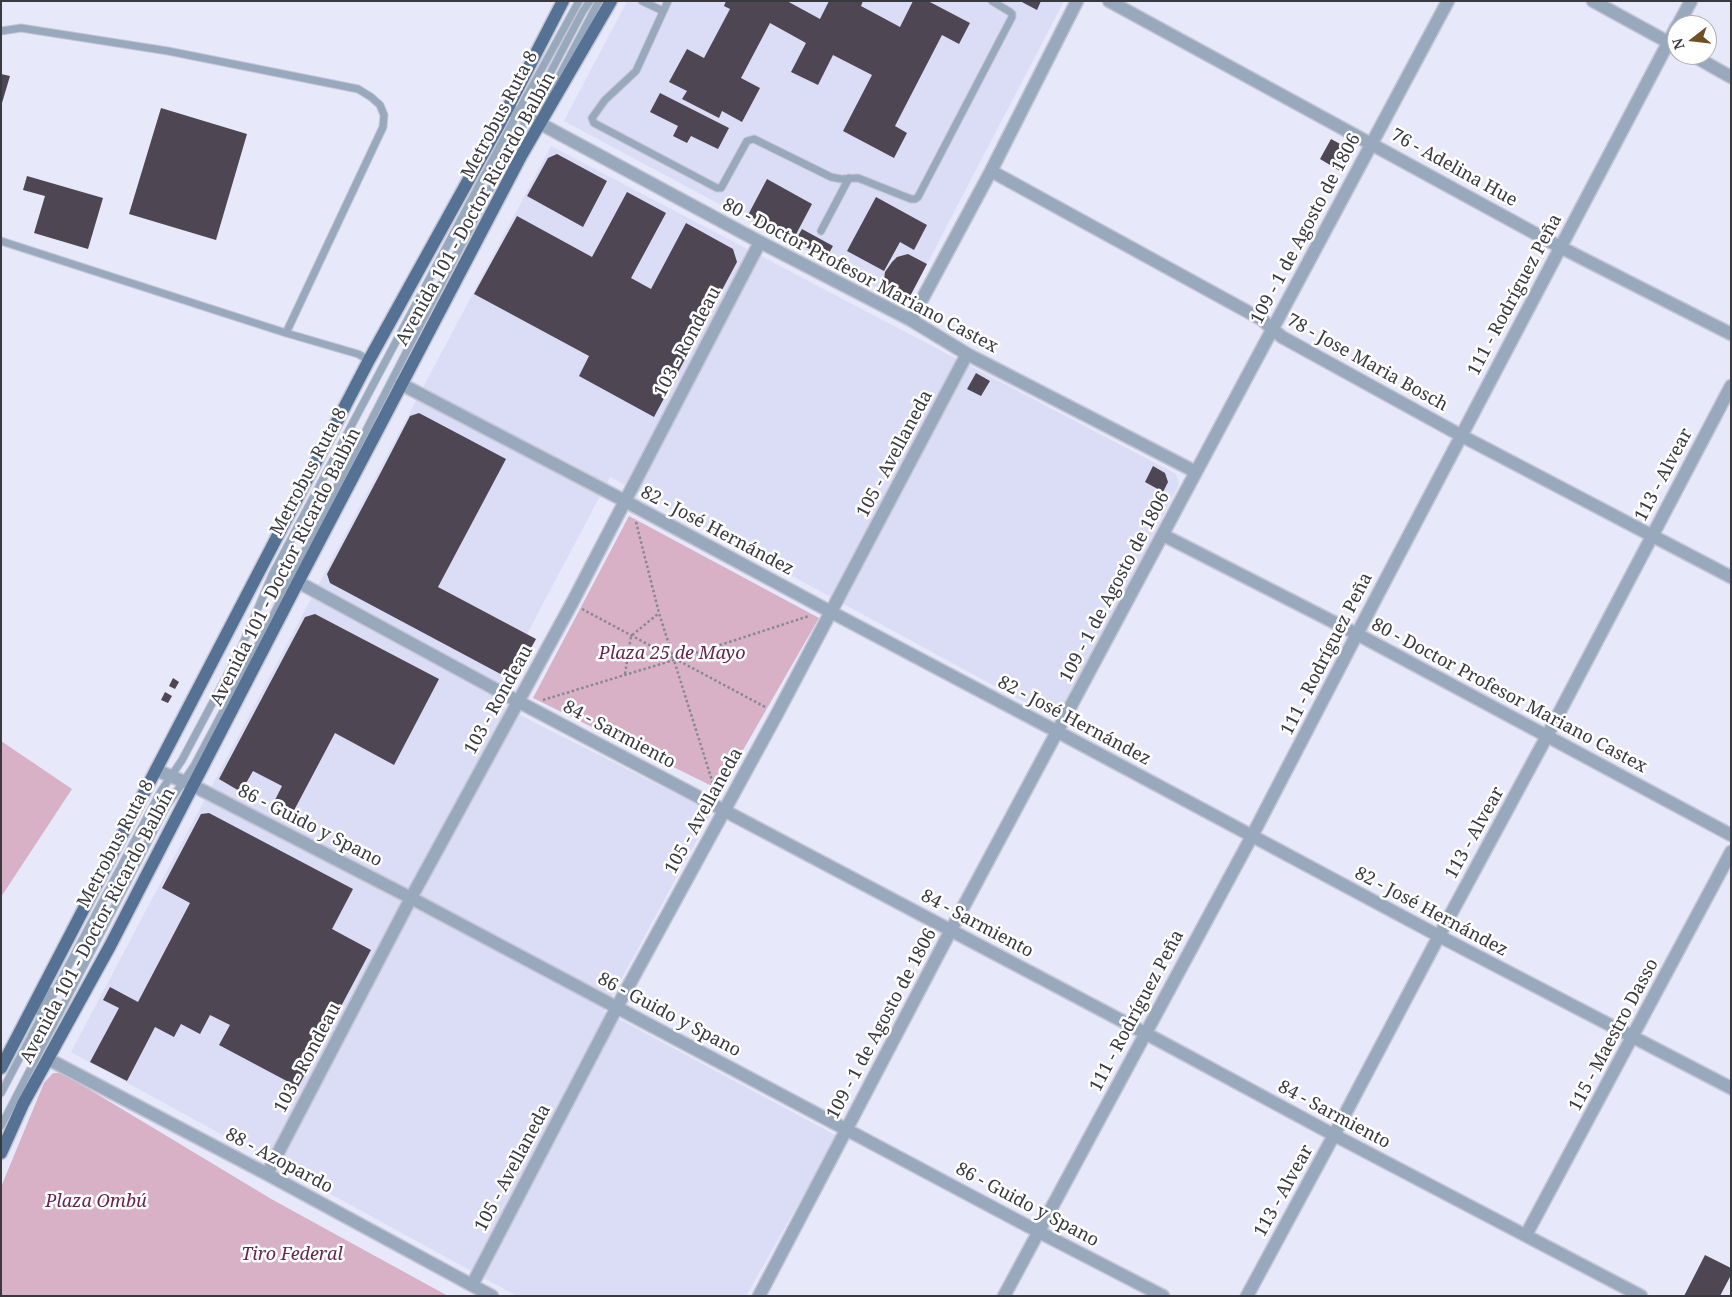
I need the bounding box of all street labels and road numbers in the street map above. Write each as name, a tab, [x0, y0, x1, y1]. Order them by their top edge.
street label: Metrobus Ruta 8	[457, 47, 543, 183]
street label: Avenida 101 - Doctor Ricardo Balbín	[392, 69, 560, 349]
street label: 76 - Adelina Hue	[1387, 124, 1521, 212]
street label: 109 - 1 de Agosto de 1806	[1247, 130, 1365, 328]
street label: 80 - Doctor Profesor Mariano Castex	[719, 194, 1001, 358]
street label: 111 - Rodríguez Peña	[1463, 211, 1567, 379]
street label: 103 - Rondeau	[650, 283, 726, 401]
street label: 78 - Jose Maria Bosch	[1283, 310, 1451, 416]
street label: 105 - Avellaneda	[852, 387, 938, 521]
street label: Metrobus Ruta 8	[266, 404, 352, 540]
street label: Avenida 101 - Doctor Ricardo Balbín	[206, 424, 366, 710]
street label: 113 - Alvear	[1631, 425, 1697, 525]
street label: 82 - José Hernández	[637, 482, 797, 580]
street label: 109 - 1 de Agosto de 1806	[1056, 488, 1174, 686]
street label: 111 - Rodríguez Peña	[1277, 569, 1377, 739]
street label: 80 - Doctor Profesor Mariano Castex	[1368, 614, 1650, 778]
street label: 103 - Rondeau	[460, 642, 538, 758]
street label: 82 - José Hernández	[994, 672, 1154, 770]
street label: 84 - Sarmiento	[559, 696, 679, 774]
street label: 105 - Avellaneda	[660, 744, 748, 878]
street label: Metrobus Ruta 8	[73, 776, 159, 912]
street label: 86 - Guido y Spano	[234, 780, 386, 872]
street label: 113 - Alvear	[1441, 783, 1509, 883]
street label: Avenida 101 - Doctor Ricardo Balbín	[16, 784, 180, 1068]
street label: 82 - José Hernández	[1351, 863, 1511, 961]
street label: 84 - Sarmiento	[917, 885, 1037, 963]
street label: 109 - 1 de Agosto de 1806	[823, 925, 941, 1123]
street label: 111 - Rodríguez Peña	[1085, 927, 1189, 1095]
street label: 115 - Maestro Dasso	[1565, 955, 1663, 1115]
street label: 86 - Guido y Spano	[594, 968, 744, 1062]
street label: 103 - Rondeau	[270, 999, 346, 1117]
street label: 84 - Sarmiento	[1274, 1076, 1394, 1154]
street label: 105 - Avellaneda	[470, 1101, 556, 1235]
street label: 88 - Azopardo	[222, 1124, 336, 1198]
street label: 113 - Alvear	[1250, 1141, 1318, 1241]
street label: 86 - Guido y Spano	[952, 1158, 1102, 1252]

